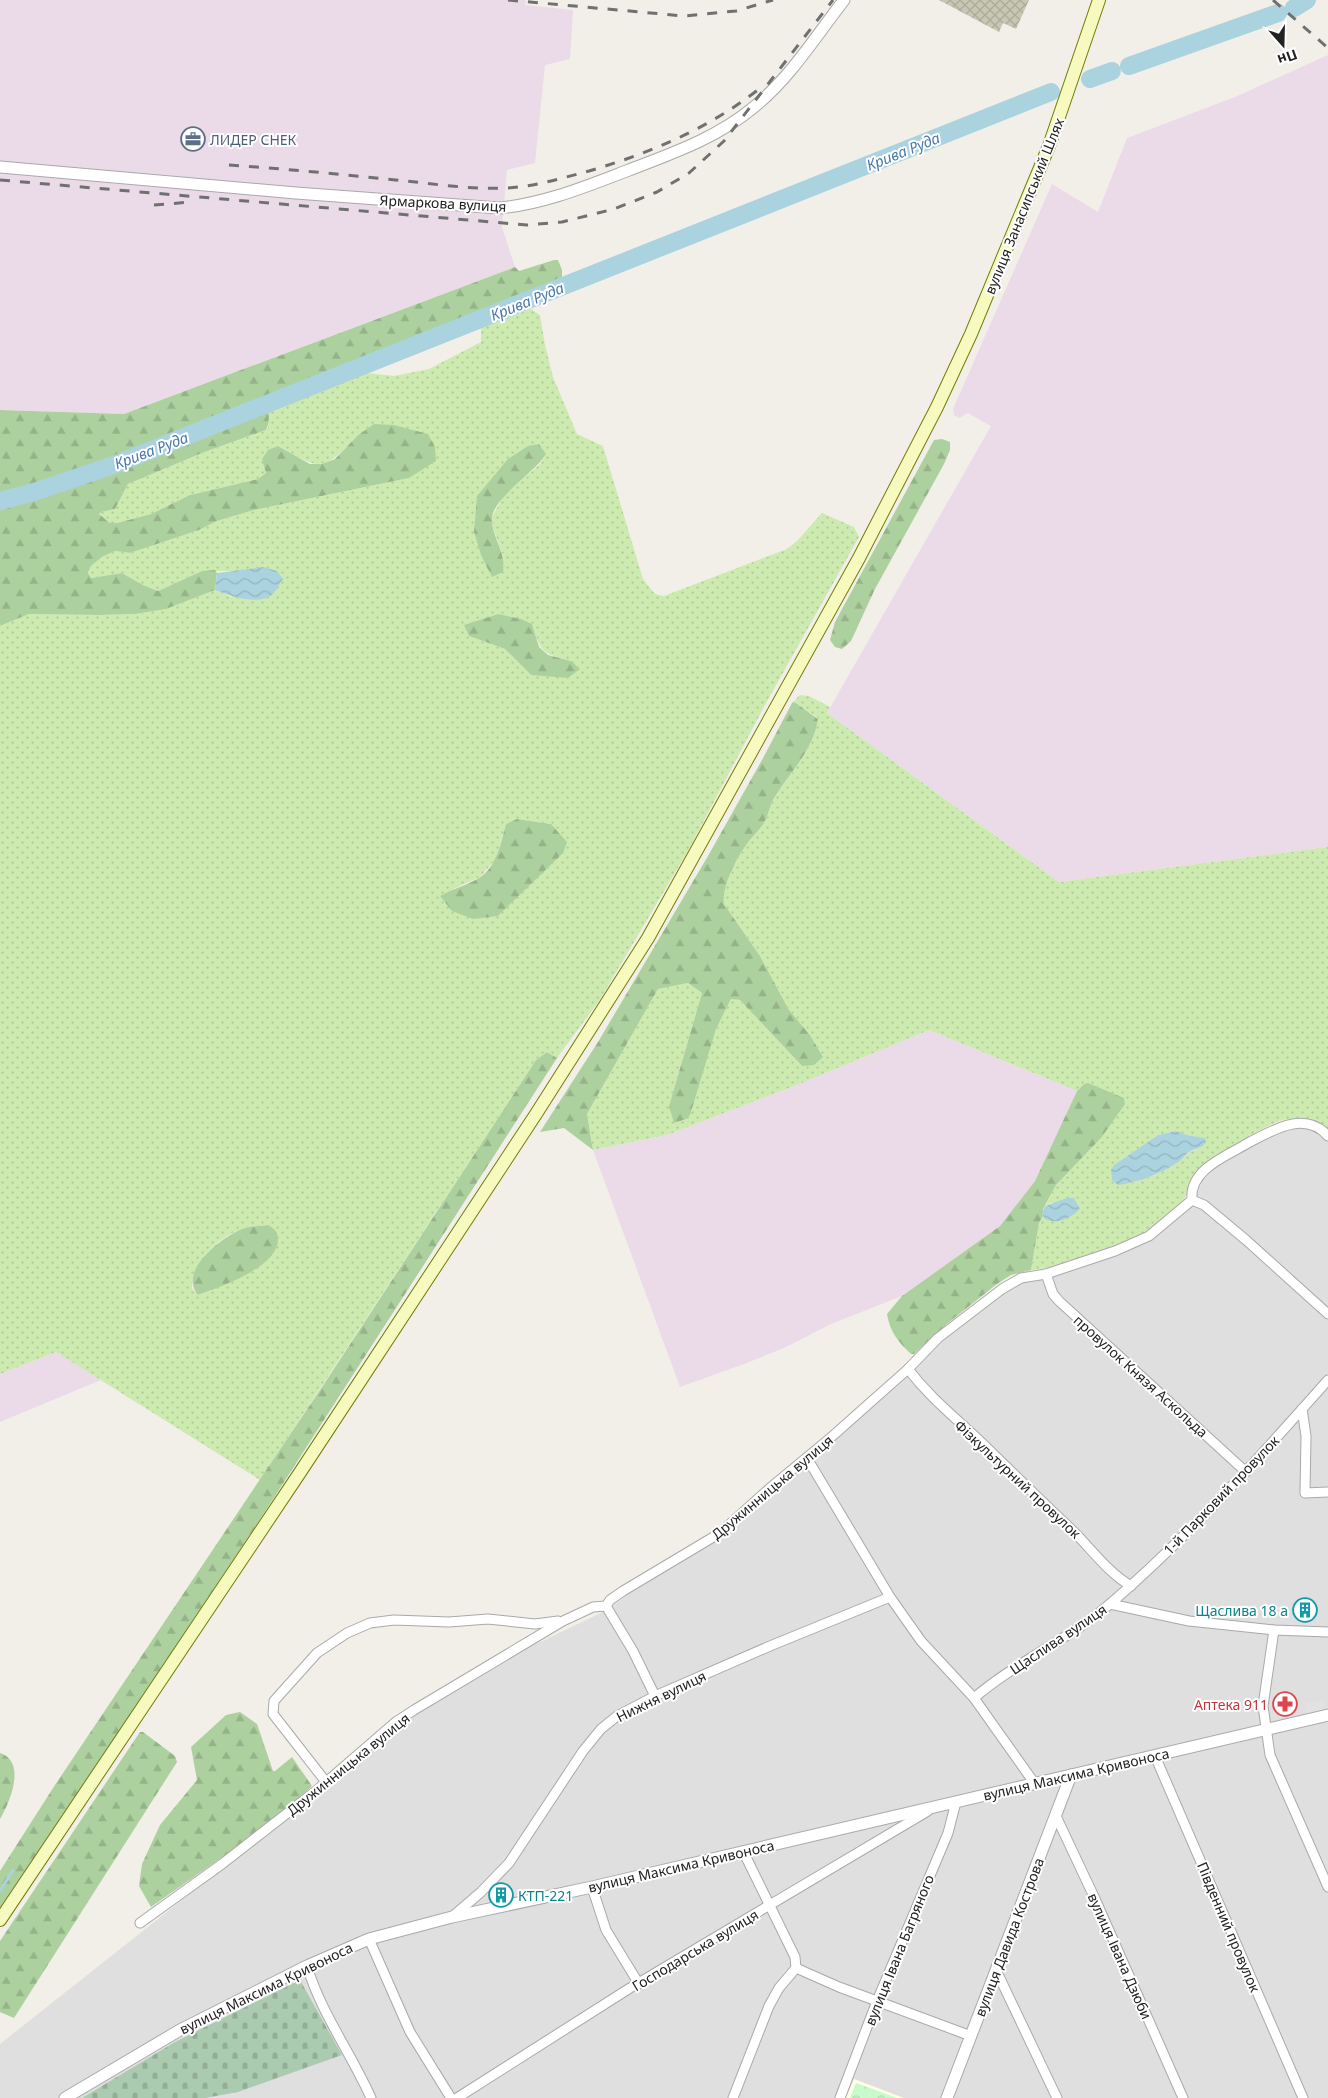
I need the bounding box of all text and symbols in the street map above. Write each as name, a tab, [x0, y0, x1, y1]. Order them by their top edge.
north arrow	[1258, 20, 1308, 70]
text: Пн	[1275, 45, 1300, 70]
street label: вулиця Занасипський Шлях	[980, 114, 1068, 297]
office icon: ЛИДЕР СНЕК	[180, 126, 206, 152]
water label: Крива Руда	[863, 127, 943, 175]
place label: ЛИДЕР СНЕК	[210, 130, 297, 149]
street label: Ярмаркова вулиця	[379, 190, 507, 216]
water label: Крива Руда	[487, 277, 567, 325]
water label: Крива Руда	[111, 427, 191, 473]
street label: провулок Князя Аскольда	[1070, 1311, 1212, 1441]
street label: Фізкультурний провулок	[951, 1415, 1086, 1543]
street label: Дружинницька вулиця	[707, 1430, 837, 1544]
street label: 1-й Парковий провулок	[1159, 1431, 1284, 1559]
building icon: Щаслива 18 а	[1292, 1597, 1318, 1623]
street label: Щаслива вулиця	[1006, 1600, 1110, 1678]
place label: Щаслива 18 а	[1195, 1601, 1288, 1620]
street label: Нижня вулиця	[613, 1666, 709, 1726]
pharmacy icon: Аптека 911	[1272, 1691, 1298, 1717]
place label: Аптека 911	[1194, 1695, 1268, 1714]
street label: Дружинницька вулиця	[283, 1708, 413, 1820]
street label: вулиця Максима Кривоноса	[981, 1743, 1171, 1805]
street label: вулиця Максима Кривоноса	[586, 1835, 776, 1897]
street label: вулиця Давида Кострова	[970, 1855, 1048, 2019]
street label: Південний провулок	[1193, 1859, 1265, 1996]
street label: вулиця Івана Багряного	[860, 1872, 938, 2028]
building icon: КТП-221	[488, 1882, 514, 1908]
place label: КТП-221	[518, 1886, 573, 1905]
street label: вулиця Івана Дзюби	[1084, 1890, 1156, 2022]
street label: Господарська вулиця	[628, 1905, 762, 1995]
street label: вулиця Максима Кривоноса	[176, 1938, 356, 2038]

